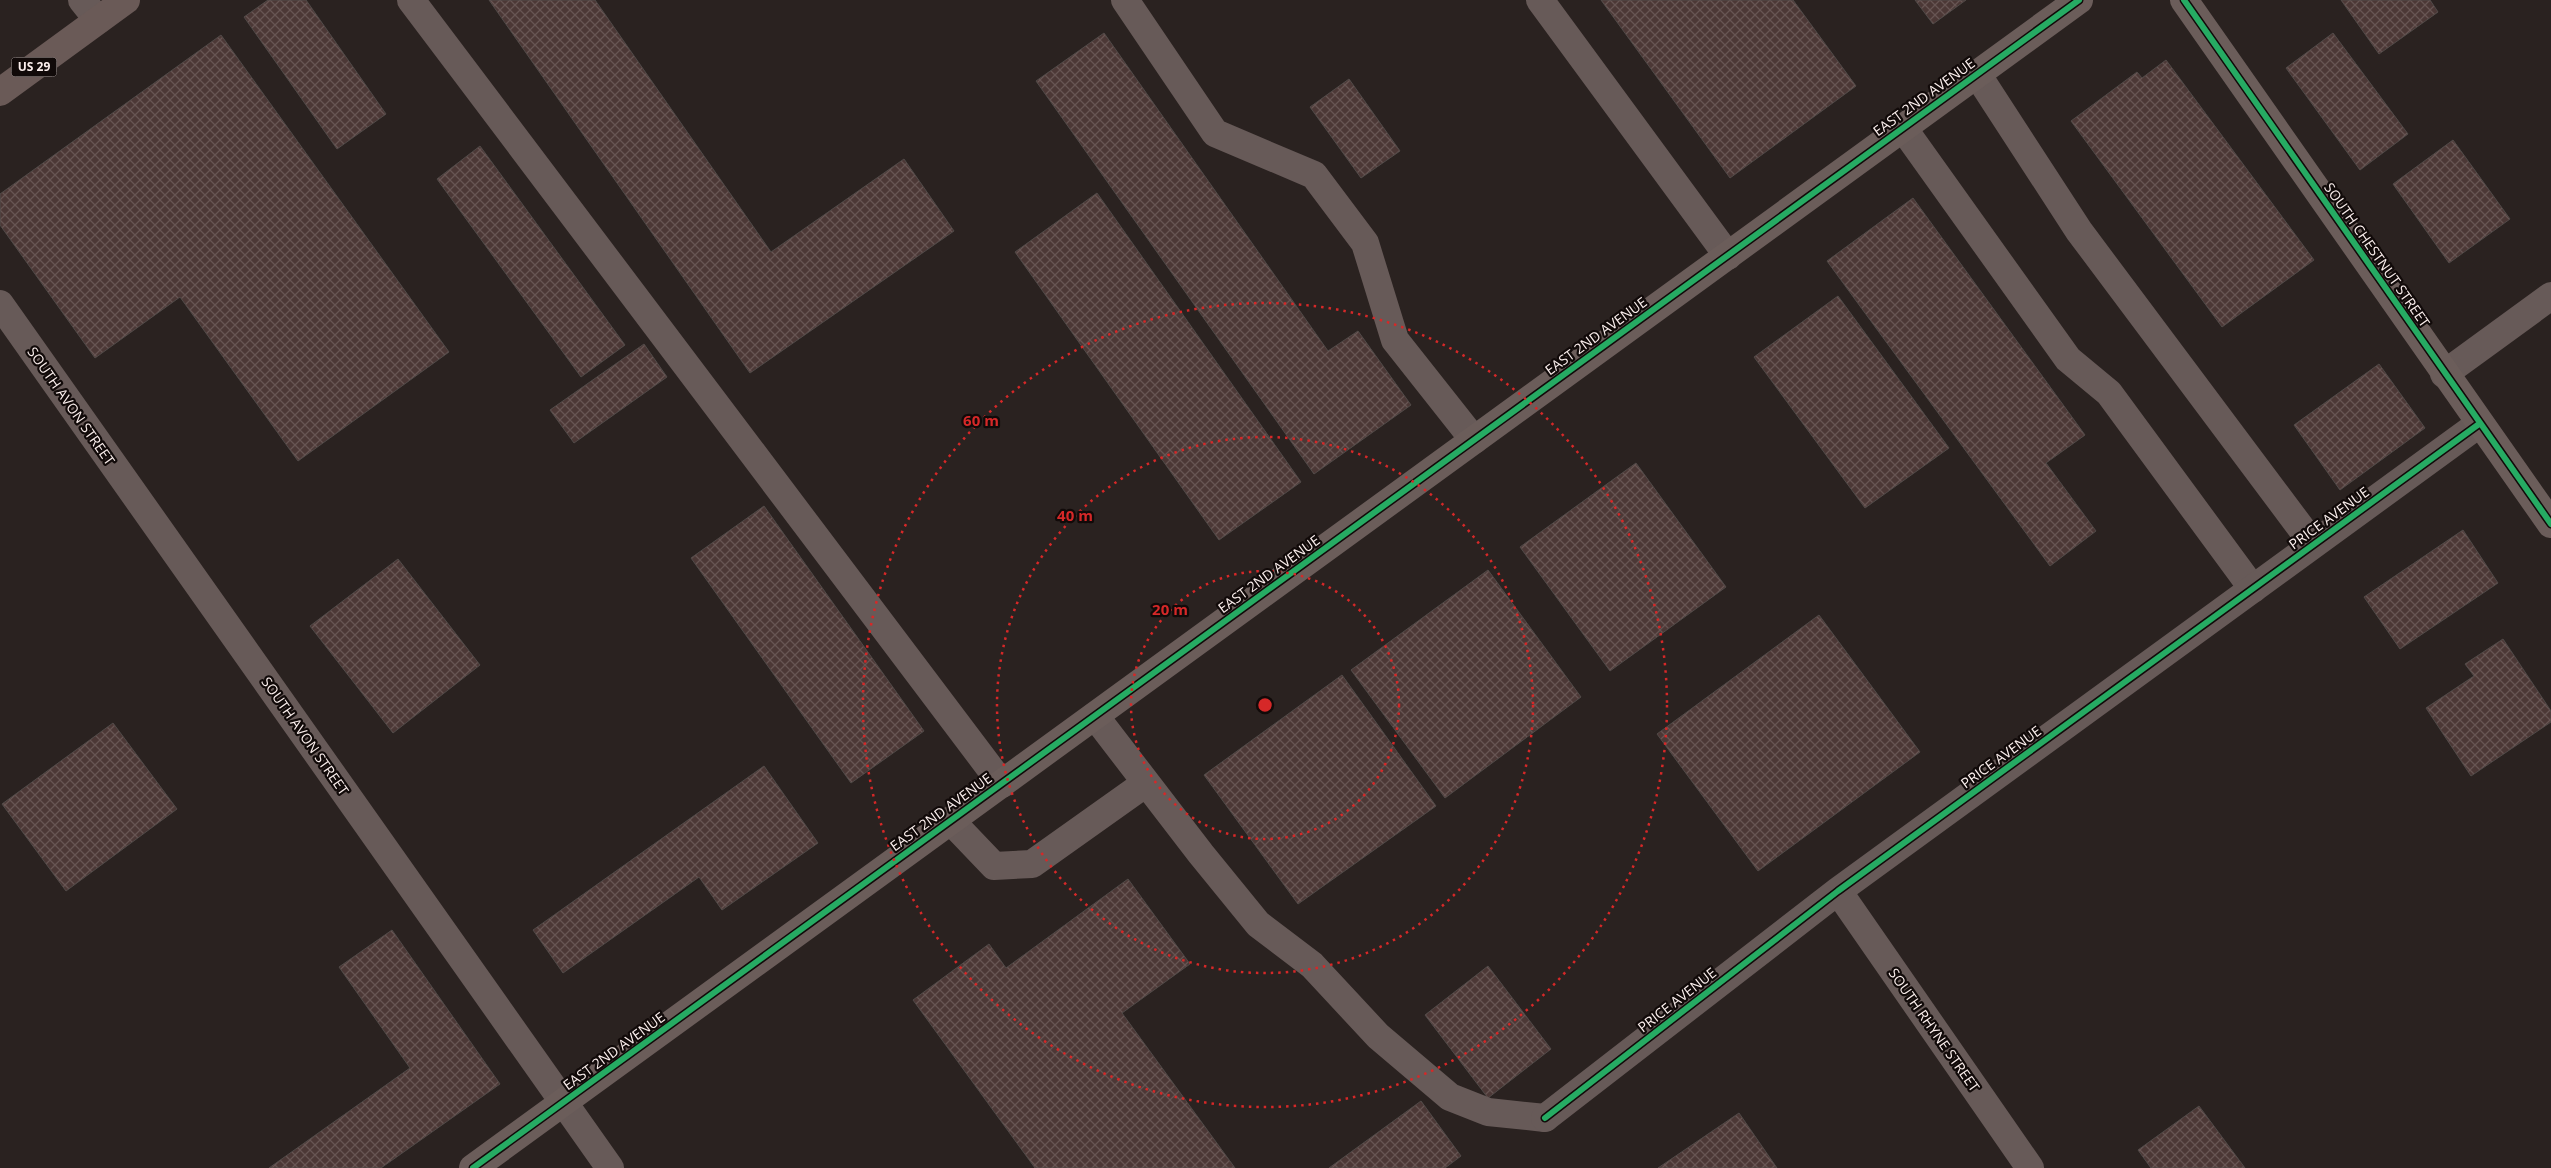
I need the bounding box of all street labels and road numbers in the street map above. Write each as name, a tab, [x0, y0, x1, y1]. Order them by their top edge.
street label: EAST 2ND AVENUE	[1869, 53, 1978, 140]
road number: US 29	[12, 58, 56, 76]
street label: SOUTH CHESTNUT STREET	[2320, 179, 2435, 331]
street label: EAST 2ND AVENUE	[1541, 292, 1650, 379]
street label: SOUTH AVON STREET	[23, 343, 120, 469]
street label: PRICE AVENUE	[2285, 482, 2373, 553]
street label: EAST 2ND AVENUE	[1214, 530, 1323, 617]
street label: SOUTH AVON STREET	[257, 673, 354, 799]
street label: PRICE AVENUE	[1957, 721, 2045, 792]
street label: EAST 2ND AVENUE	[886, 768, 995, 855]
street label: PRICE AVENUE	[1634, 963, 1720, 1036]
street label: SOUTH RHYNE STREET	[1885, 964, 1984, 1095]
street label: EAST 2ND AVENUE	[559, 1007, 668, 1094]

